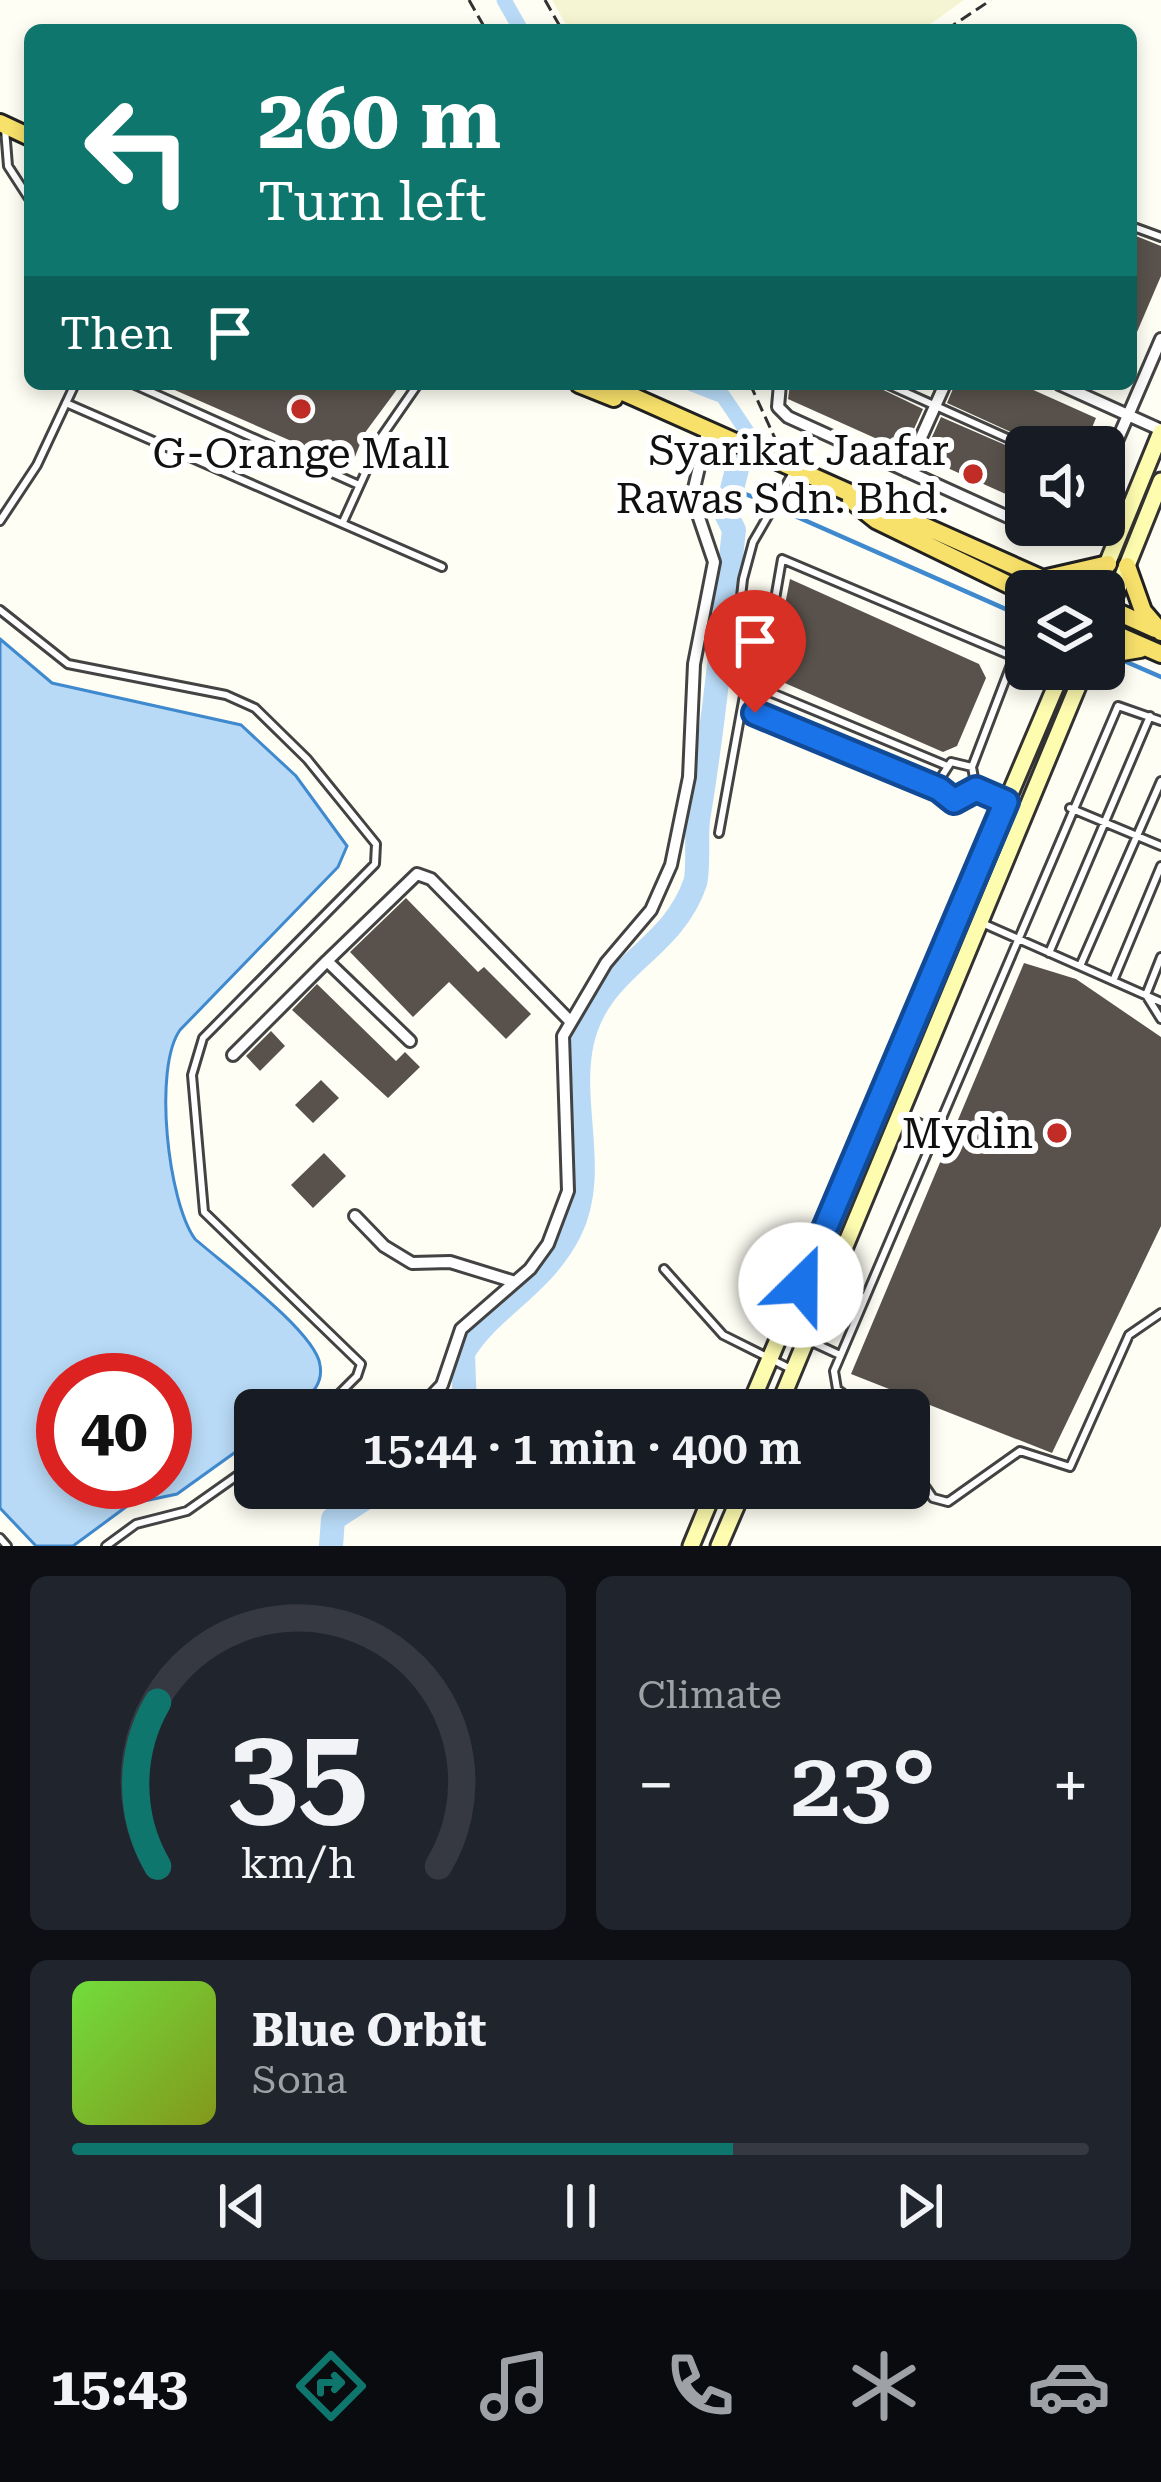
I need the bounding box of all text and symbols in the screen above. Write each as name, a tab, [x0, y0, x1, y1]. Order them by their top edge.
text: 260 m	[258, 70, 501, 168]
icon: left	[60, 72, 216, 228]
text: Turn left	[258, 170, 486, 233]
icon: arrive	[197, 300, 263, 366]
text: Then	[60, 307, 173, 360]
marker: G-Orange Mall	[288, 396, 314, 422]
place label: Syarikat Jaafar Rawas Sdn. Bhd.	[616, 426, 949, 523]
map controls	[1005, 426, 1125, 690]
button: sound	[1005, 426, 1125, 546]
place label: G-Orange Mall	[152, 429, 450, 478]
marker: Syarikat Jaafar Rawas Sdn. Bhd.	[960, 461, 986, 487]
button: layers	[1005, 570, 1125, 690]
pin	[704, 590, 806, 713]
icon: arrive	[722, 608, 788, 674]
place label: Mydin	[902, 1109, 1033, 1158]
marker: Mydin	[1044, 1120, 1070, 1146]
position arrow	[738, 1222, 864, 1348]
speed limit sign: 40	[36, 1353, 192, 1509]
text: 15:44 · 1 min · 400 m	[362, 1422, 802, 1475]
text: Climate	[638, 1672, 782, 1718]
text: 35	[228, 1699, 368, 1845]
text: 23°	[791, 1733, 936, 1838]
text: −	[638, 1747, 674, 1824]
text: +	[1052, 1747, 1089, 1824]
text: km/h	[240, 1838, 355, 1888]
text: Blue Orbit	[252, 2004, 487, 2057]
text: Sona	[252, 2057, 347, 2103]
icon: previous	[209, 2173, 275, 2239]
icon: pause	[548, 2173, 614, 2239]
icon: next	[887, 2173, 953, 2239]
icon: directions	[289, 2344, 373, 2428]
icon: music	[473, 2344, 557, 2428]
icon: phone	[658, 2344, 742, 2428]
icon: climate	[842, 2344, 926, 2428]
icon: car	[1027, 2344, 1111, 2428]
text: 15:43	[50, 2355, 188, 2418]

